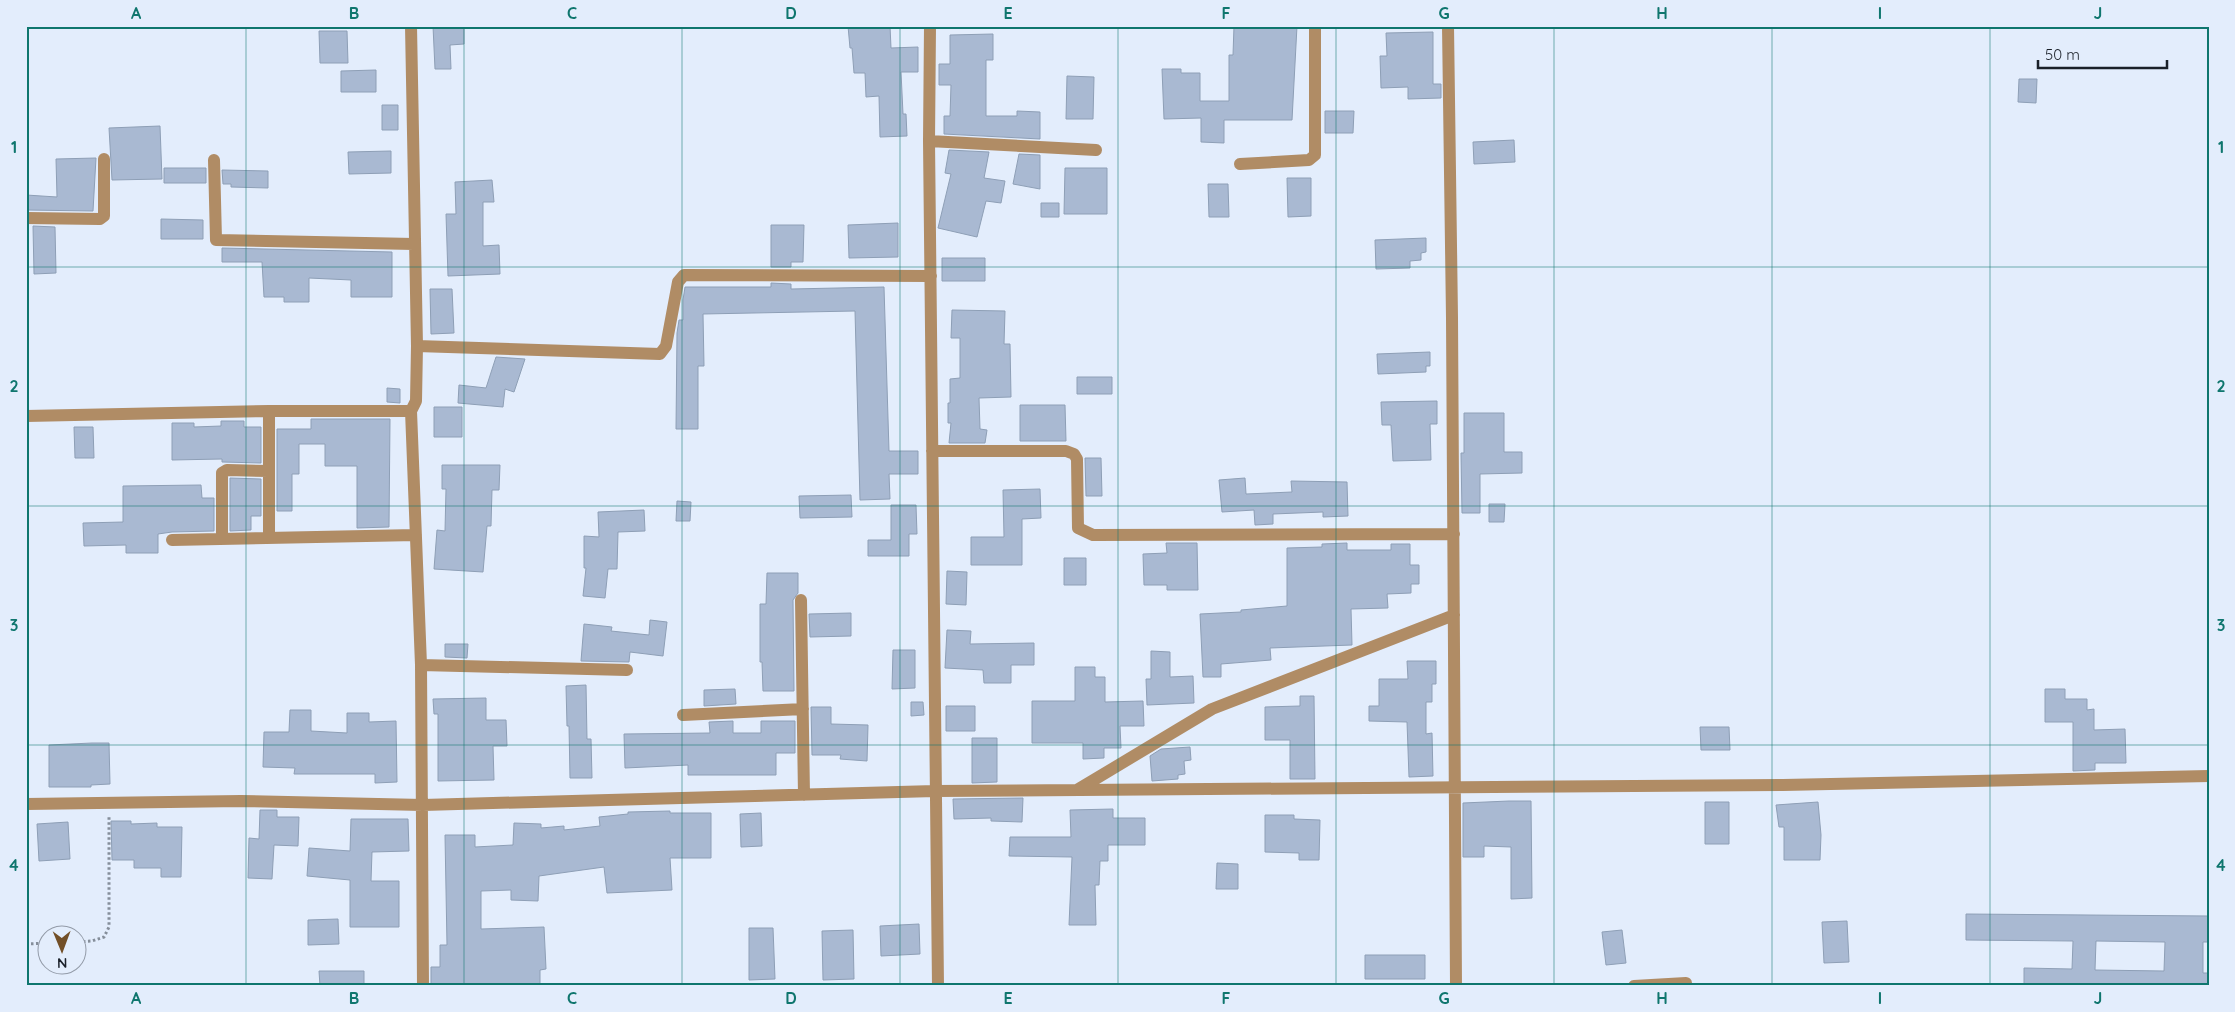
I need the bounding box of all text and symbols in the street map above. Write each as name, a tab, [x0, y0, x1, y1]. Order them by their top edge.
text: A	[131, 3, 142, 23]
text: B	[349, 3, 359, 23]
text: C	[567, 3, 577, 23]
text: D	[785, 3, 797, 23]
text: E	[1003, 3, 1013, 23]
text: F	[1222, 3, 1231, 23]
text: G	[1438, 3, 1450, 23]
text: H	[1656, 3, 1668, 23]
text: I	[1878, 3, 1882, 23]
text: J	[2094, 3, 2102, 23]
scale bar	[2038, 38, 2166, 70]
text: 50 m	[2045, 45, 2080, 64]
text: 1	[11, 137, 17, 157]
text: 1	[2218, 137, 2224, 157]
text: 2	[9, 376, 19, 396]
text: 2	[2216, 376, 2226, 396]
text: 3	[10, 615, 18, 635]
text: 3	[2217, 615, 2225, 635]
text: 4	[9, 855, 19, 875]
text: 4	[2216, 855, 2226, 875]
north arrow	[38, 924, 88, 974]
text: N	[57, 954, 68, 972]
text: A	[131, 988, 142, 1008]
text: B	[349, 988, 359, 1008]
text: C	[567, 988, 577, 1008]
text: D	[785, 988, 797, 1008]
text: E	[1003, 988, 1013, 1008]
text: F	[1222, 988, 1231, 1008]
text: G	[1438, 988, 1450, 1008]
text: H	[1656, 988, 1668, 1008]
text: I	[1878, 988, 1882, 1008]
text: J	[2094, 988, 2102, 1008]

